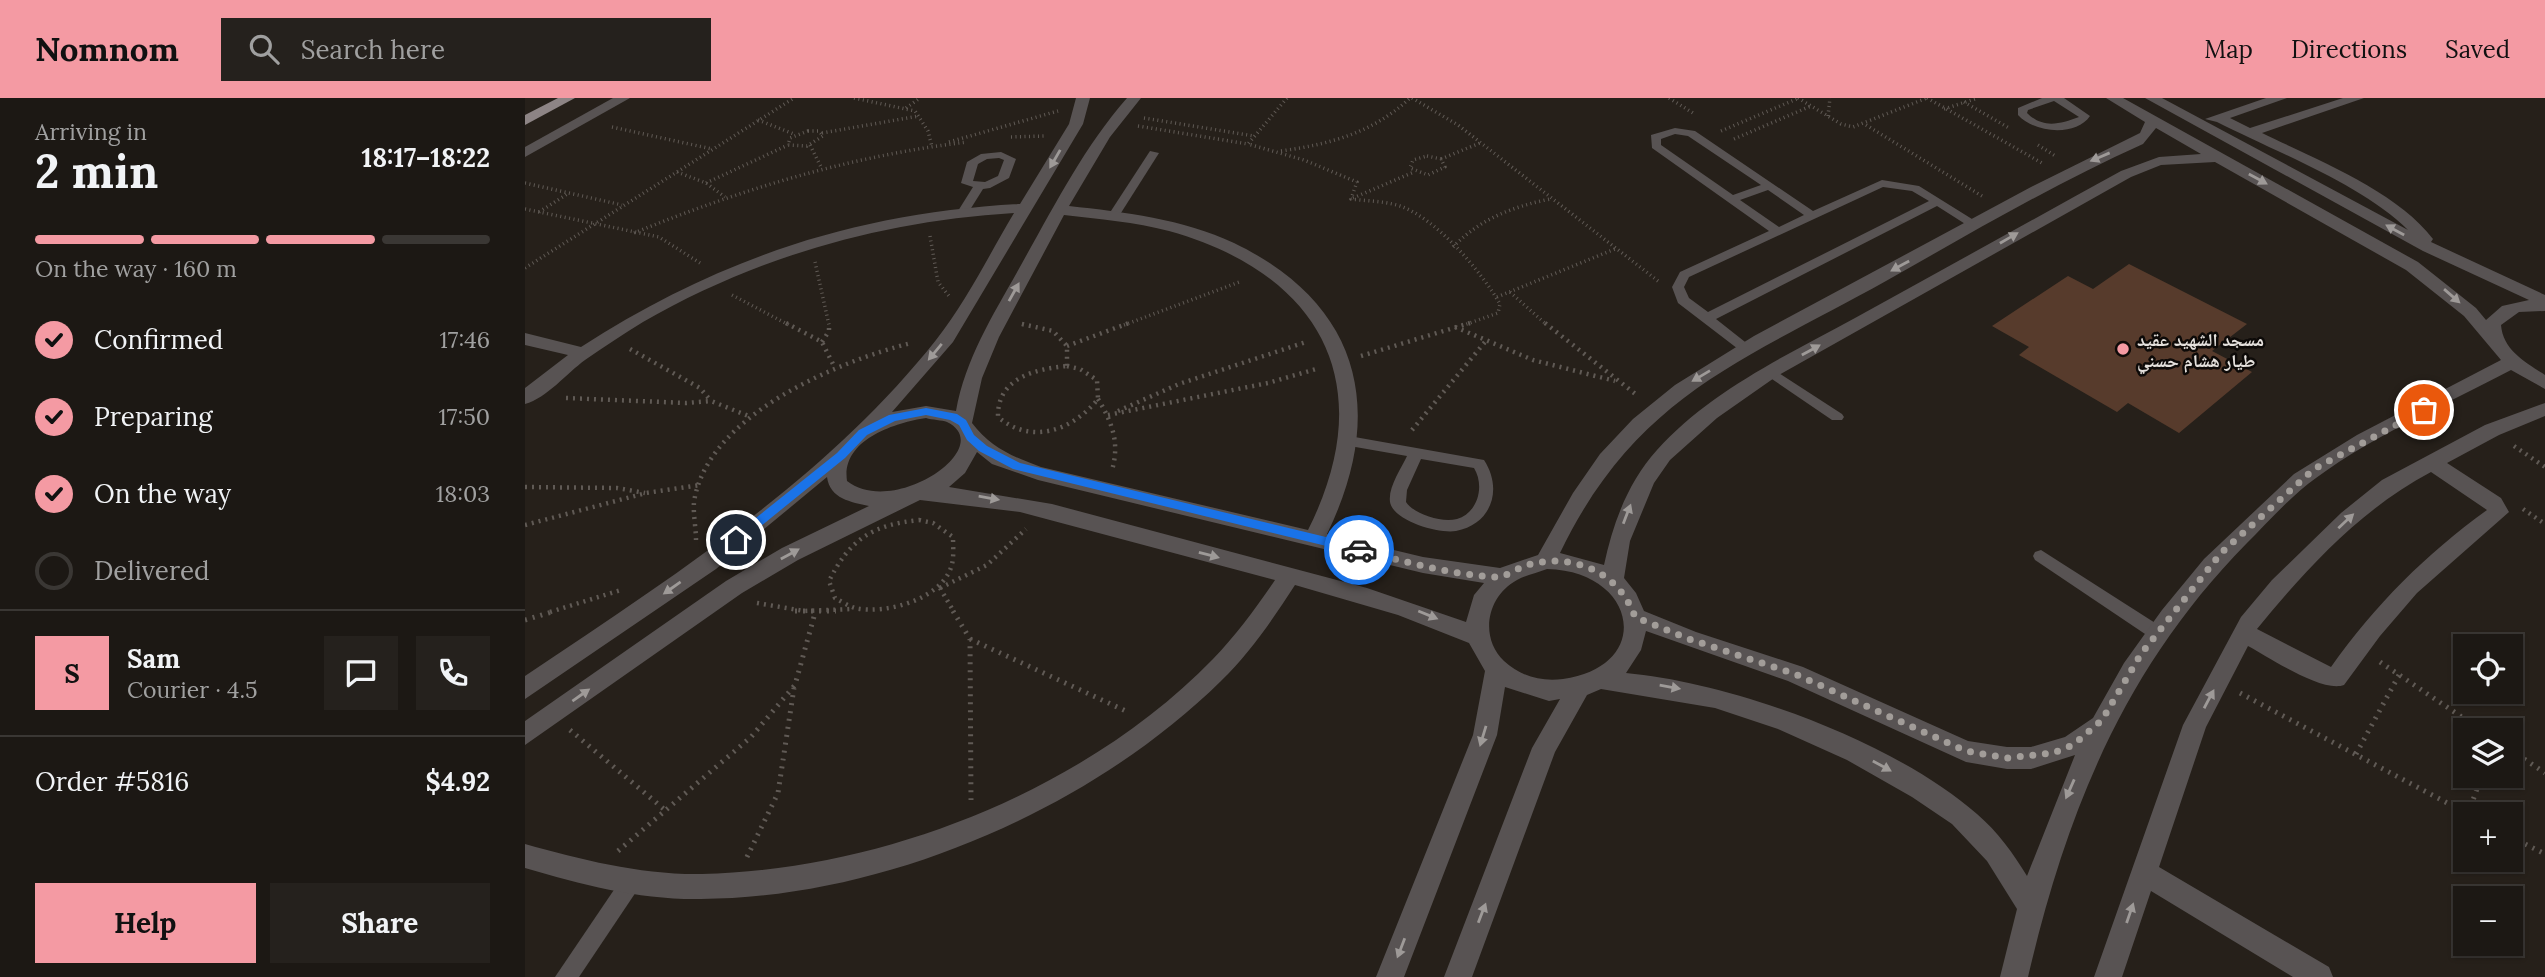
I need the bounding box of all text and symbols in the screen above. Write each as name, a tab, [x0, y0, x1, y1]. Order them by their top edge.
search box	[221, 18, 711, 81]
text: Nomnom	[35, 28, 179, 70]
icon: search	[245, 30, 283, 68]
text: Search here	[301, 33, 445, 66]
text: Map	[2204, 34, 2253, 65]
text: Directions	[2291, 34, 2407, 65]
text: Saved	[2445, 34, 2510, 65]
text: Arriving in	[35, 117, 147, 146]
text: 18:17–18:22	[362, 141, 490, 174]
text: 2 min	[35, 142, 158, 201]
one-way arrow	[1049, 150, 1061, 169]
one-way arrow	[2090, 151, 2110, 163]
one-way arrow	[2248, 173, 2268, 185]
one-way arrow	[2385, 224, 2405, 236]
one-way arrow	[1999, 233, 2019, 245]
text: On the way · 160 m	[35, 254, 237, 283]
one-way arrow	[1890, 260, 1910, 272]
one-way arrow	[1008, 283, 1020, 302]
one-way arrow	[2443, 288, 2460, 304]
icon: check	[35, 321, 73, 359]
text: Confirmed	[94, 323, 223, 356]
text: 17:46	[440, 325, 490, 354]
place label: مسجد الشهيد عقيد طيار هشام حسني	[2137, 328, 2264, 375]
marker: مسجد الشهيد عقيد طيار هشام حسني	[2115, 341, 2131, 357]
one-way arrow	[928, 344, 943, 361]
one-way arrow	[1801, 344, 1820, 356]
one-way arrow	[1692, 370, 1711, 382]
pin	[2394, 380, 2454, 440]
icon: bag	[2405, 391, 2443, 429]
icon: check	[35, 398, 73, 436]
text: Preparing	[94, 400, 213, 433]
text: 17:50	[438, 402, 490, 431]
icon: check	[35, 475, 73, 513]
text: On the way	[94, 477, 231, 510]
text: 18:03	[436, 479, 490, 508]
one-way arrow	[978, 493, 1000, 504]
one-way arrow	[1622, 504, 1633, 525]
pin	[706, 510, 766, 570]
one-way arrow	[2337, 513, 2354, 529]
courier	[1324, 515, 1394, 585]
icon: home	[717, 521, 755, 559]
icon: car	[1340, 531, 1378, 569]
one-way arrow	[780, 548, 800, 560]
one-way arrow	[1198, 550, 1220, 561]
text: Delivered	[94, 554, 210, 587]
one-way arrow	[662, 581, 681, 594]
one-way arrow	[1418, 610, 1439, 621]
map controls	[2453, 634, 2523, 956]
button: locate	[2453, 634, 2523, 704]
button: chat	[324, 636, 398, 710]
button: phone	[416, 636, 490, 710]
text: Sam	[127, 642, 180, 675]
text: S	[64, 657, 80, 690]
text: Courier · 4.5	[127, 675, 258, 704]
one-way arrow	[1659, 682, 1681, 693]
one-way arrow	[572, 688, 590, 702]
one-way arrow	[2202, 689, 2214, 709]
button: layers	[2453, 718, 2523, 788]
one-way arrow	[1478, 726, 1488, 747]
one-way arrow	[1872, 760, 1891, 772]
text: Order #5816	[35, 765, 189, 798]
text: $4.92	[426, 765, 490, 798]
one-way arrow	[2064, 779, 2076, 799]
button: +	[2453, 802, 2523, 872]
button: Help	[35, 883, 256, 963]
button: Share	[270, 883, 490, 963]
button: −	[2453, 886, 2523, 956]
one-way arrow	[2125, 902, 2136, 923]
one-way arrow	[1476, 903, 1487, 924]
one-way arrow	[1396, 938, 1407, 959]

